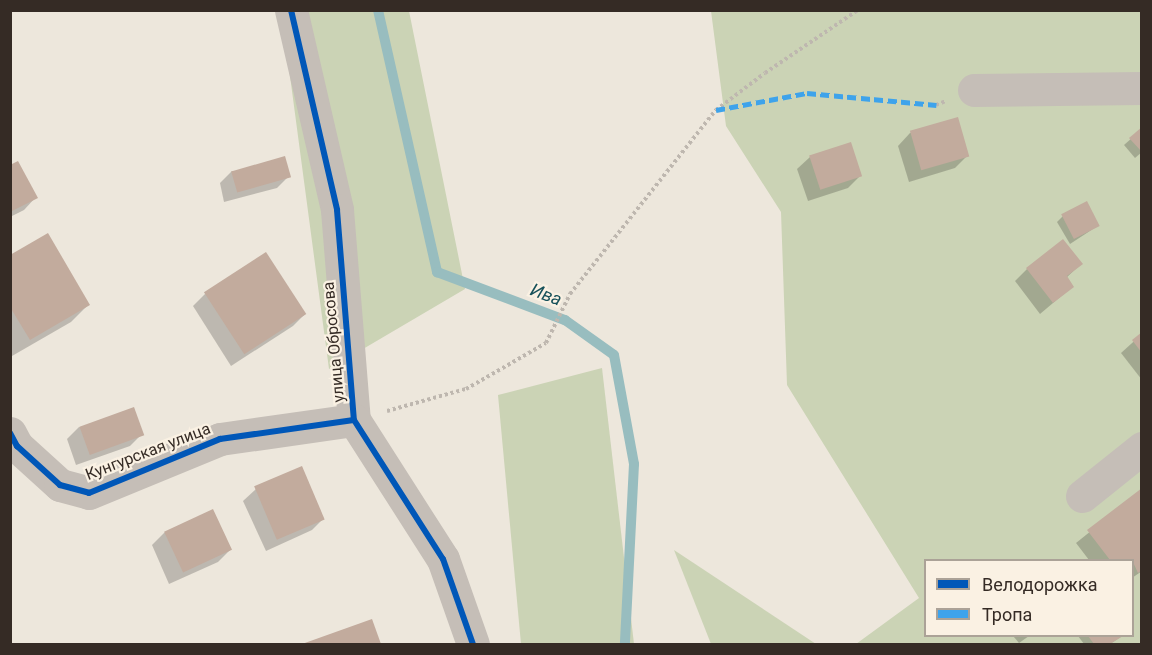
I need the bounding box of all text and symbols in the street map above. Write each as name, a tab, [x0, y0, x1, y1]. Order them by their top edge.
water label: Ива	[527, 279, 565, 311]
street label: улица Обросова	[319, 281, 349, 403]
street label: Кунгурская улица	[83, 419, 213, 485]
legend	[924, 559, 1134, 637]
text: Велодорожка	[982, 574, 1097, 595]
text: Тропа	[982, 604, 1032, 625]

